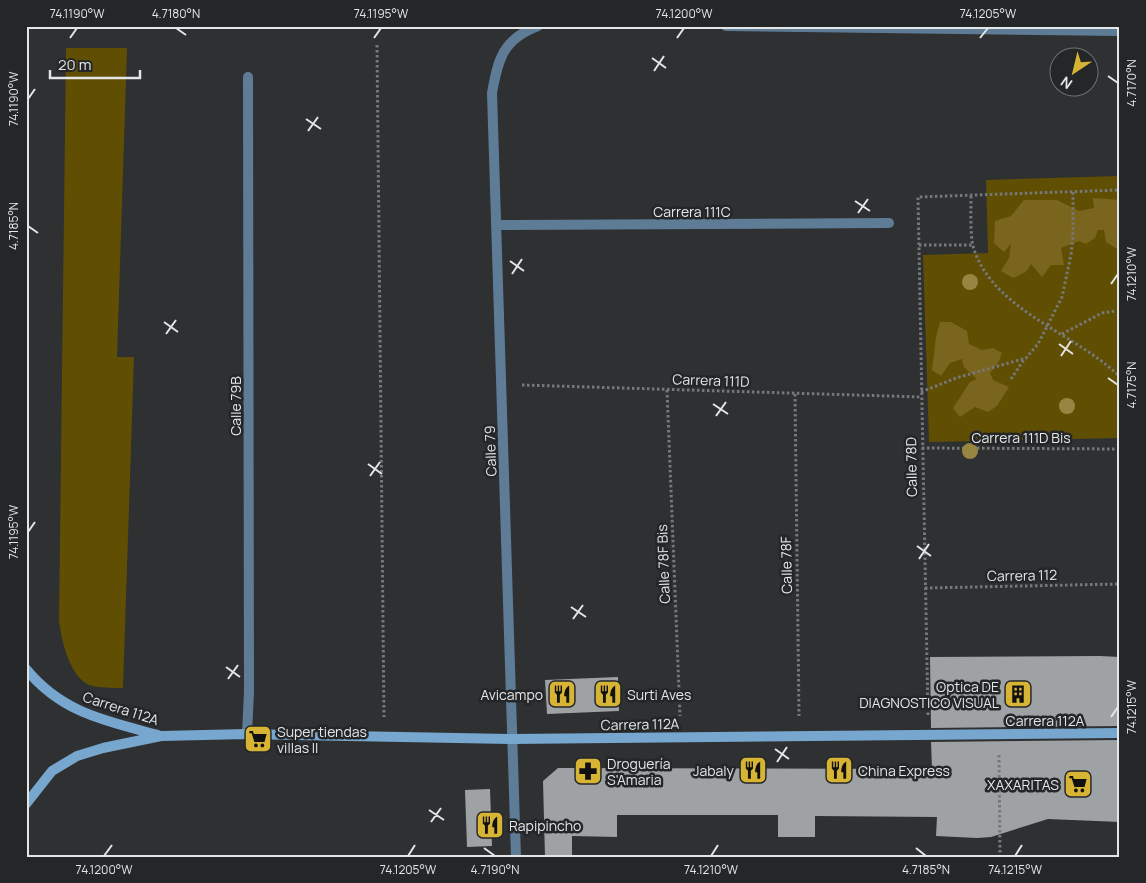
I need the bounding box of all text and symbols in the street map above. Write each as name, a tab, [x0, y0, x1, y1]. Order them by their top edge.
text: 74.1190°W	[50, 5, 105, 22]
text: 4.7180°N	[152, 5, 200, 22]
text: 74.1195°W	[354, 5, 409, 22]
text: 74.1200°W	[656, 5, 713, 22]
text: 74.1205°W	[960, 5, 1017, 22]
scale bar	[50, 48, 140, 80]
north arrow	[1048, 48, 1098, 98]
text: 20 m	[58, 54, 91, 75]
text: 4.7170°N	[1123, 59, 1140, 107]
text: 74.1190°W	[5, 71, 22, 126]
text: N	[1057, 72, 1076, 94]
text: 4.7185°N	[5, 202, 22, 250]
street label: Carrera 111C	[653, 202, 731, 221]
text: 74.1210°W	[1123, 246, 1140, 301]
text: 4.7175°N	[1123, 361, 1140, 409]
street label: Carrera 111D	[672, 369, 750, 391]
street label: Calle 79B	[226, 376, 245, 436]
street label: Calle 79	[480, 425, 500, 477]
street label: Carrera 111D Bis	[971, 428, 1071, 447]
street label: Calle 78D	[901, 437, 921, 497]
text: 74.1195°W	[5, 504, 22, 559]
street label: Calle 78F Bis	[652, 524, 674, 604]
street label: Calle 78F	[776, 536, 796, 594]
street label: Carrera 112	[987, 565, 1057, 585]
place label: Optica DE DIAGNOSTICO VISUAL	[859, 677, 999, 712]
restaurant icon: Avicampo	[547, 679, 577, 709]
restaurant icon: Surti Aves	[593, 679, 623, 709]
building icon: Optica DE DIAGNOSTICO VISUAL	[1003, 679, 1033, 709]
text: 74.1215°W	[1123, 679, 1140, 734]
place label: Avicampo	[480, 685, 543, 704]
place label: Surti Aves	[627, 685, 691, 704]
street label: Carrera 112A	[81, 687, 162, 729]
street label: Carrera 112A	[1006, 711, 1085, 730]
street label: Carrera 112A	[600, 714, 680, 734]
place label: Super tiendas villas II	[277, 722, 367, 757]
supermarket icon: Super tiendas villas II	[243, 724, 273, 754]
place label: Droguería S'Amaria	[607, 754, 670, 789]
restaurant icon: Jabaly	[738, 755, 768, 785]
restaurant icon: China Express	[824, 755, 854, 785]
pharmacy icon: Droguería S'Amaria	[573, 756, 603, 786]
place label: Jabaly	[693, 761, 735, 780]
place label: China Express	[858, 761, 950, 780]
supermarket icon: XAXARITAS	[1063, 769, 1093, 799]
place label: XAXARITAS	[987, 775, 1059, 794]
restaurant icon: Rapipincho	[475, 810, 505, 840]
place label: Rapipincho	[509, 816, 581, 835]
text: 74.1200°W	[76, 861, 133, 878]
text: 74.1205°W	[380, 861, 437, 878]
text: 4.7190°N	[471, 861, 519, 878]
text: 74.1210°W	[684, 861, 739, 878]
text: 4.7185°N	[902, 861, 950, 878]
text: 74.1215°W	[988, 861, 1043, 878]

